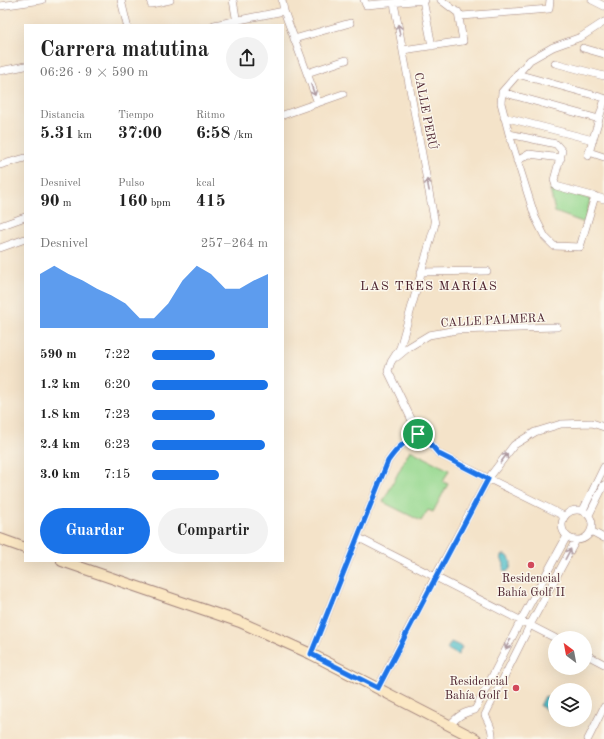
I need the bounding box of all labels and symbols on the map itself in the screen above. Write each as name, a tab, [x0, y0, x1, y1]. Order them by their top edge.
one-way arrow	[395, 24, 403, 37]
street label: CALLE PERÚ	[412, 71, 442, 151]
one-way arrow	[309, 83, 317, 95]
one-way arrow	[424, 179, 432, 192]
district label: LAS TRES MARÍAS	[360, 278, 498, 293]
street label: CALLE PALMERA	[440, 312, 546, 330]
pin	[401, 417, 435, 451]
one-way arrow	[500, 452, 508, 463]
one-way arrow	[565, 548, 573, 560]
marker: Residencial Bahía Golf II	[526, 560, 536, 570]
place label: Residencial Bahía Golf II	[497, 573, 565, 599]
north arrow	[548, 631, 592, 675]
one-way arrow	[504, 638, 512, 650]
place label: Residencial Bahía Golf I	[445, 676, 508, 702]
marker: Residencial Bahía Golf I	[511, 683, 521, 693]

